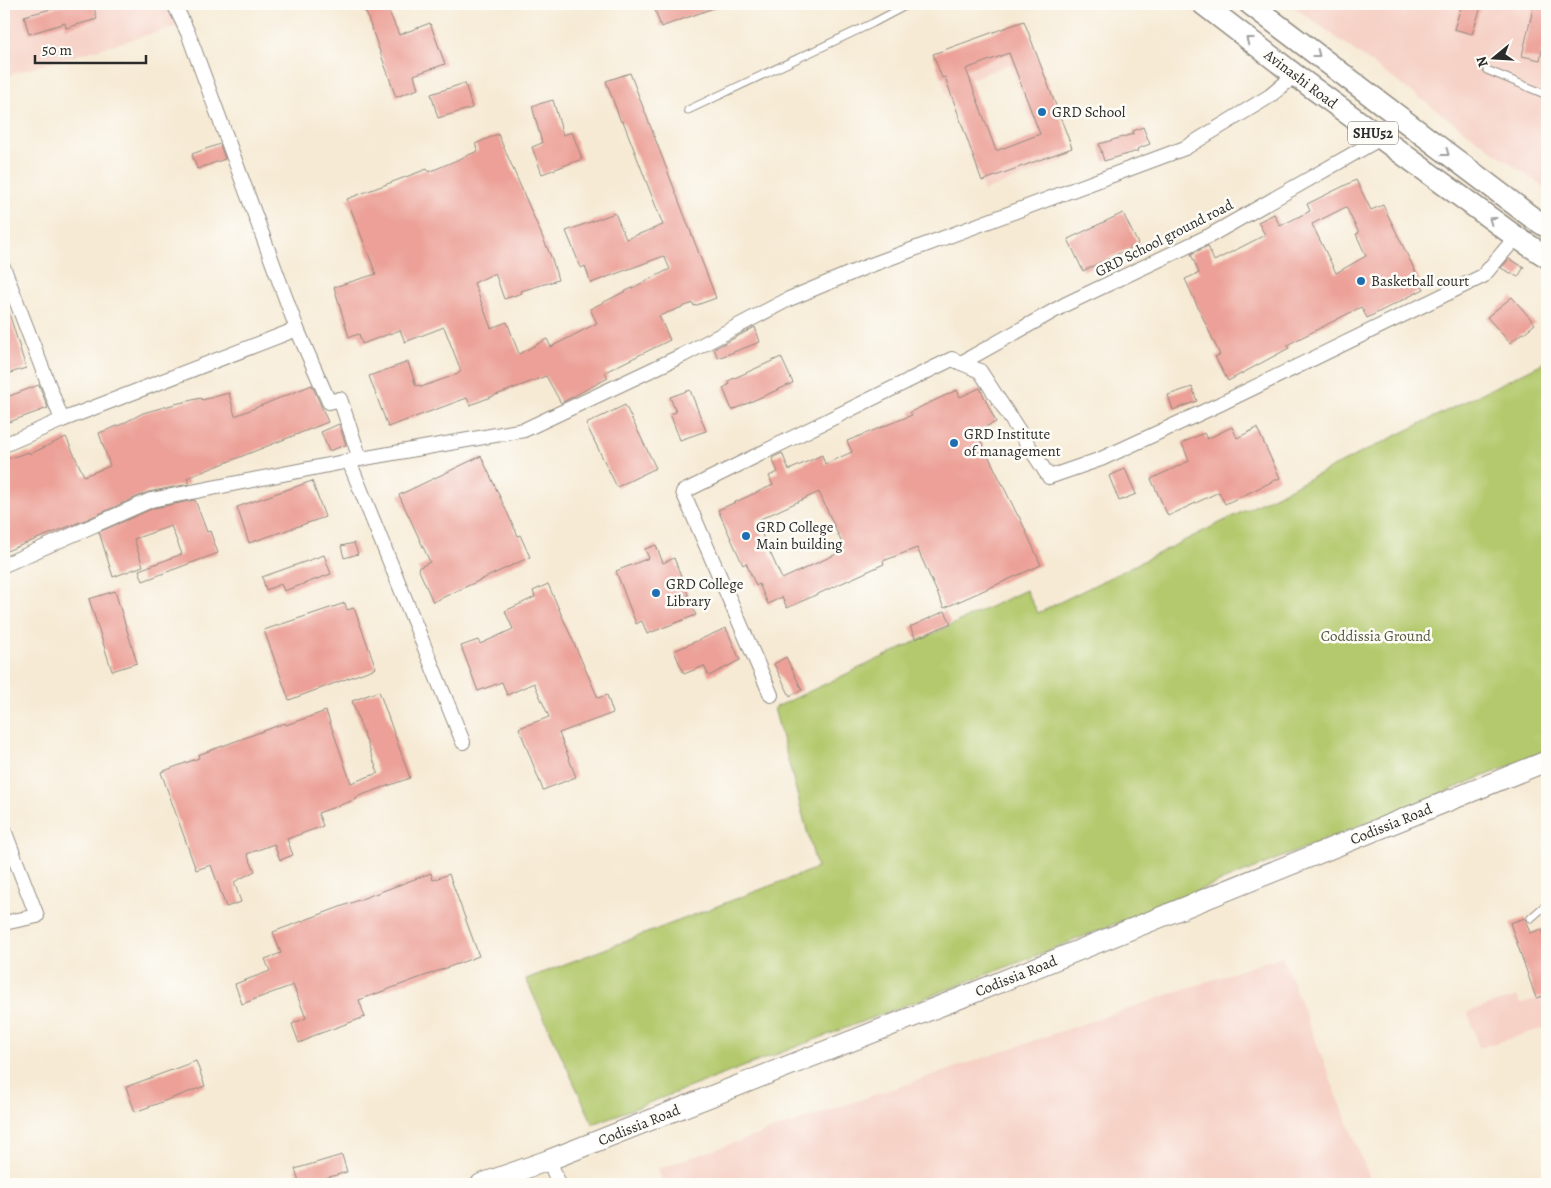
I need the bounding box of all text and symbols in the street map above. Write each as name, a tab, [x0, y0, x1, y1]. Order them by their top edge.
scale bar	[35, 32, 146, 64]
north arrow	[1468, 32, 1518, 82]
one-way arrow	[1245, 37, 1255, 46]
text: 50 m	[42, 40, 72, 60]
street label: Avinashi Road	[1259, 44, 1343, 114]
one-way arrow	[1311, 49, 1320, 57]
text: N	[1472, 54, 1493, 70]
place label: GRD School	[1052, 102, 1126, 122]
marker: GRD School	[1036, 106, 1048, 118]
road number: SHU52	[1348, 122, 1398, 144]
one-way arrow	[1440, 147, 1449, 155]
street label: GRD School ground road	[1092, 194, 1237, 281]
one-way arrow	[1488, 217, 1498, 226]
place label: Basketball court	[1371, 271, 1469, 291]
marker: Basketball court	[1355, 275, 1367, 287]
place label: GRD Institute of management	[964, 424, 1061, 461]
marker: GRD Institute of management	[948, 437, 960, 449]
place label: GRD College Main building	[756, 517, 843, 554]
marker: GRD College Main building	[740, 530, 752, 542]
place label: GRD College Library	[666, 574, 744, 611]
marker: GRD College Library	[650, 587, 662, 599]
park label: Coddissia Ground	[1321, 626, 1432, 646]
street label: Codissia Road	[1347, 798, 1436, 849]
street label: Codissia Road	[972, 950, 1061, 1001]
street label: Codissia Road	[595, 1099, 684, 1150]

